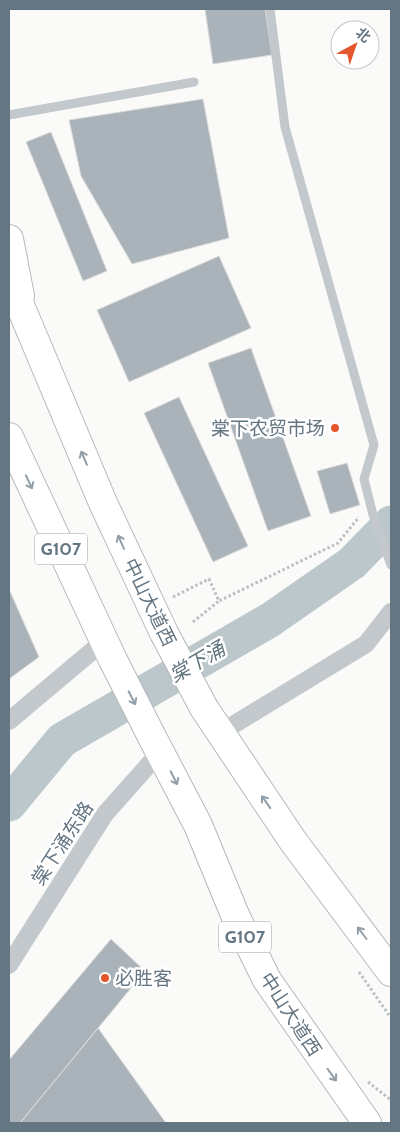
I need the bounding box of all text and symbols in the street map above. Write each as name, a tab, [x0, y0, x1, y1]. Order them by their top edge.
north arrow	[330, 20, 380, 70]
text: 北	[352, 24, 375, 46]
place label: 棠下农贸市场	[211, 417, 325, 440]
marker: 棠下农贸市场	[329, 422, 341, 434]
one-way arrow	[79, 451, 89, 466]
one-way arrow	[24, 474, 34, 489]
road number: G107	[35, 534, 87, 564]
one-way arrow	[115, 535, 125, 550]
street label: 中山大道西	[118, 554, 181, 650]
water label: 棠下涌	[165, 636, 231, 687]
one-way arrow	[127, 690, 137, 705]
one-way arrow	[169, 771, 179, 786]
one-way arrow	[261, 795, 271, 809]
street label: 棠下涌东路	[27, 797, 98, 889]
road number: G107	[219, 922, 271, 952]
one-way arrow	[357, 926, 367, 940]
place label: 必胜客	[115, 967, 172, 990]
street label: 中山大道西	[255, 968, 326, 1060]
marker: 必胜客	[99, 972, 111, 984]
one-way arrow	[327, 1068, 337, 1082]

